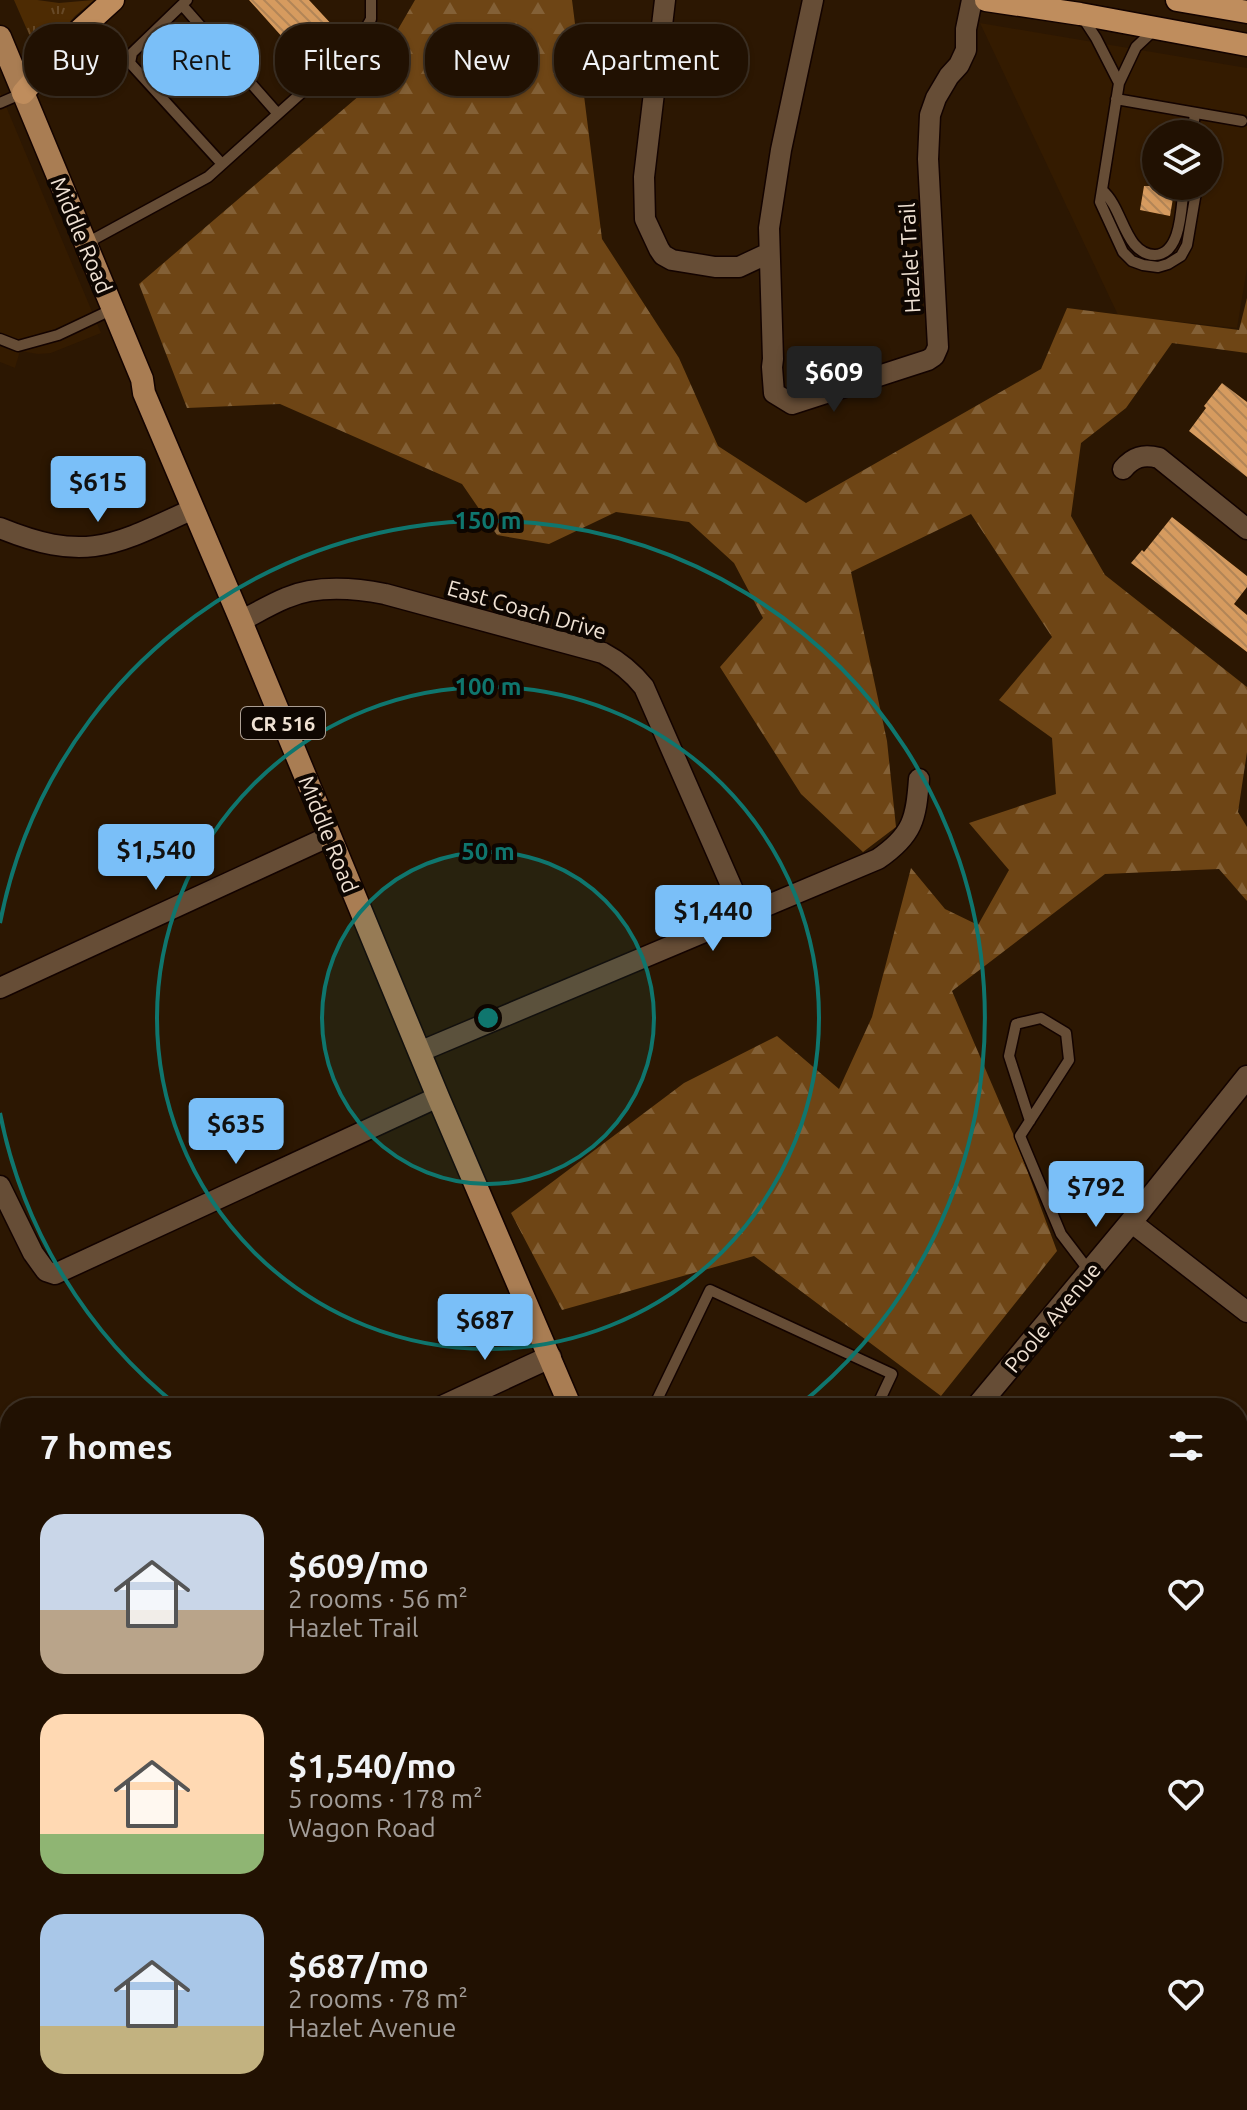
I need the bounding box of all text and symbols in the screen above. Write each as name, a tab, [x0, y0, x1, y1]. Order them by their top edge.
chip: Buy	[24, 24, 127, 96]
chip: Rent	[143, 24, 259, 96]
chip: Filters	[275, 24, 409, 96]
chip: New	[425, 24, 538, 96]
chip: Apartment	[554, 24, 748, 96]
map controls	[1142, 120, 1222, 200]
button: layers	[1142, 120, 1222, 200]
street label: Middle Road	[46, 173, 118, 297]
street label: Hazlet Trail	[894, 202, 924, 314]
pin: $609	[787, 346, 881, 414]
text: $609	[805, 357, 863, 386]
pin: $615	[51, 456, 145, 524]
text: $615	[69, 467, 127, 496]
text: 150 m	[455, 507, 521, 534]
street label: East Coach Drive	[445, 574, 609, 644]
text: 100 m	[455, 673, 521, 700]
road number: CR 516	[241, 707, 325, 739]
street label: Middle Road	[294, 772, 364, 896]
pin: $1,540	[91, 824, 221, 892]
text: $1,540	[116, 835, 196, 864]
text: 50 m	[461, 838, 515, 865]
pin: $1,440	[648, 885, 778, 953]
text: $1,440	[673, 896, 753, 925]
centre of rings	[474, 1004, 502, 1032]
pin: $635	[189, 1098, 283, 1166]
text: $635	[207, 1109, 265, 1138]
pin: $792	[1049, 1161, 1143, 1229]
text: $792	[1067, 1172, 1125, 1201]
street label: Poole Avenue	[999, 1257, 1105, 1377]
pin: $687	[438, 1294, 532, 1362]
text: $687	[456, 1305, 514, 1334]
icon: filters	[1164, 1424, 1208, 1468]
text: 7 homes	[40, 1427, 173, 1465]
icon: home	[104, 1546, 200, 1642]
text: $609/mo	[288, 1546, 429, 1584]
icon: heart	[1164, 1572, 1208, 1616]
text: 2 rooms · 56 m²	[288, 1584, 468, 1613]
text: Hazlet Trail	[288, 1613, 419, 1642]
icon: home	[104, 1746, 200, 1842]
text: $1,540/mo	[288, 1746, 456, 1784]
icon: heart	[1164, 1772, 1208, 1816]
text: 5 rooms · 178 m²	[288, 1784, 483, 1813]
text: Wagon Road	[288, 1813, 436, 1842]
icon: home	[104, 1946, 200, 2042]
text: $687/mo	[288, 1946, 429, 1984]
icon: heart	[1164, 1972, 1208, 2016]
text: 2 rooms · 78 m²	[288, 1984, 468, 2013]
text: Hazlet Avenue	[288, 2013, 456, 2042]

